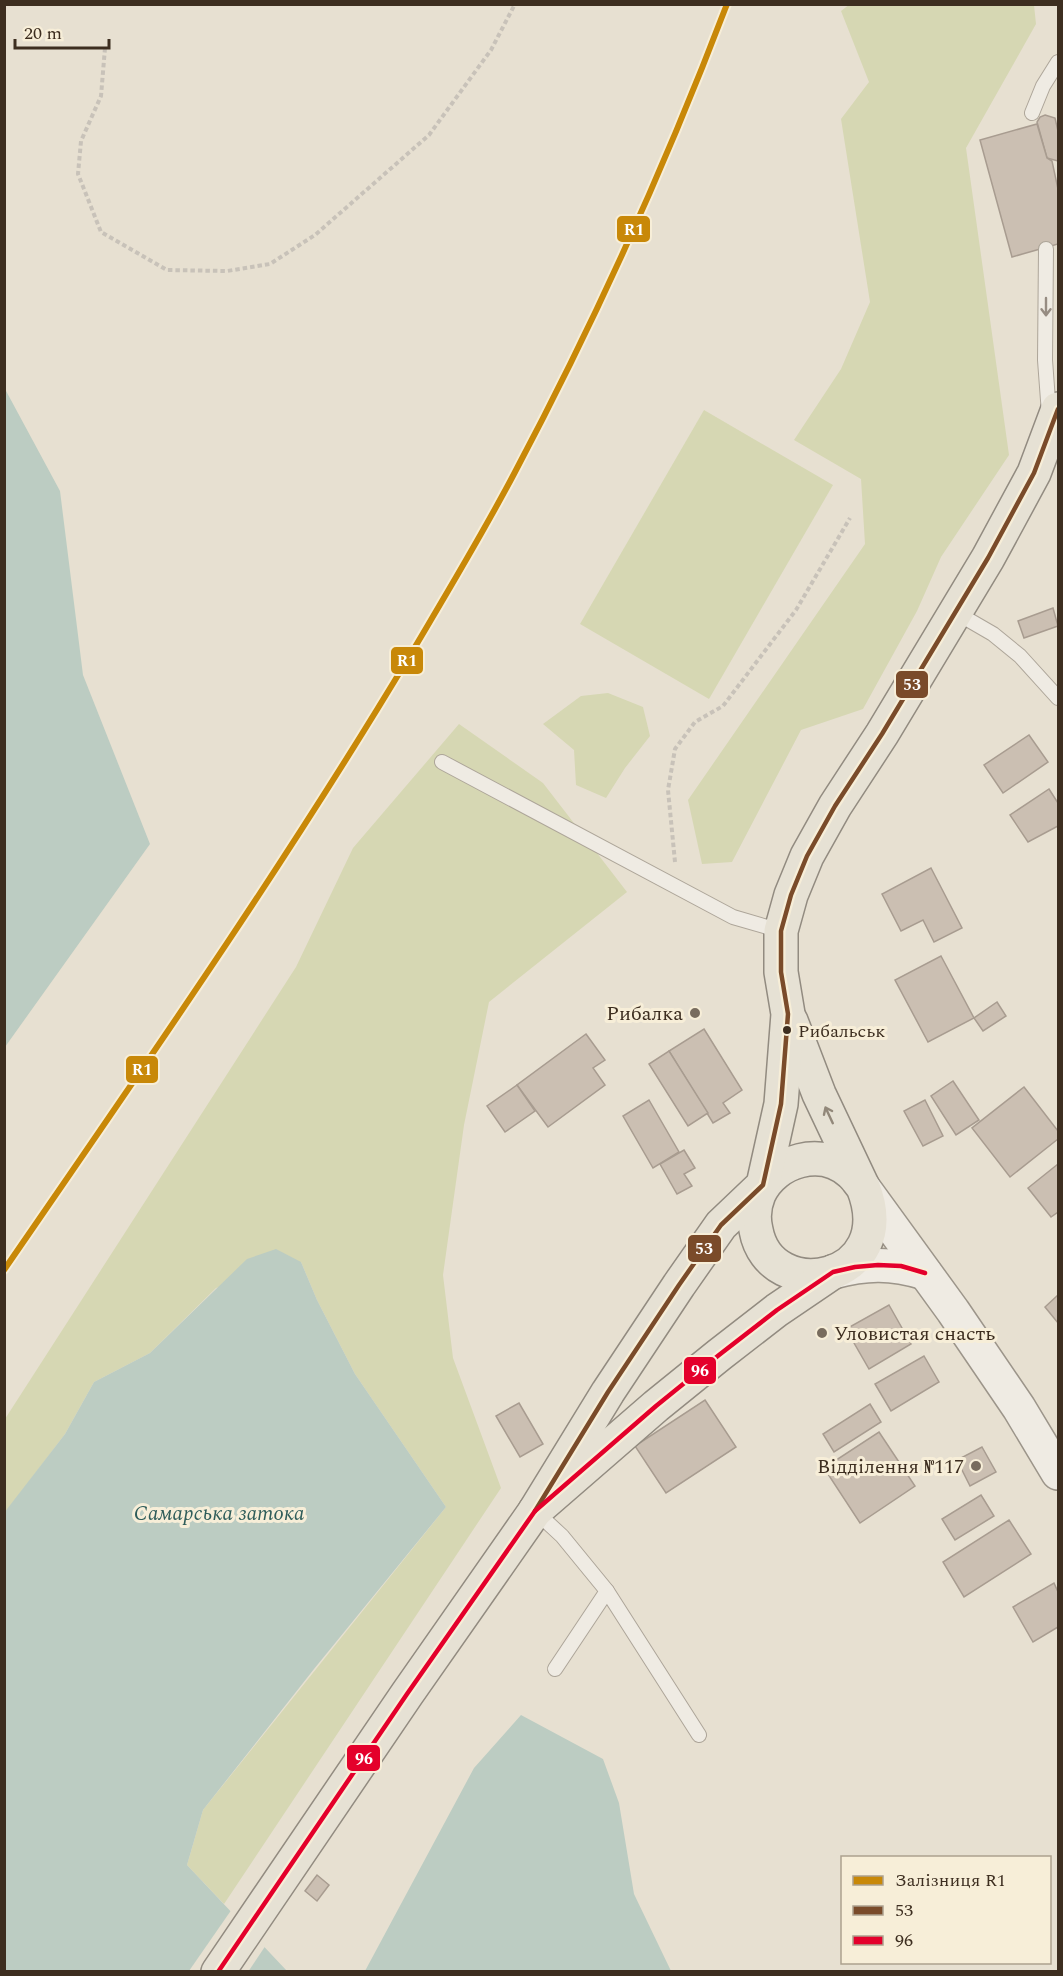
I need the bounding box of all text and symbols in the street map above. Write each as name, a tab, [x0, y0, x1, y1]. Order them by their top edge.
scale bar	[15, 12, 110, 50]
text: 20 m	[24, 20, 62, 47]
line badge: R1	[616, 215, 651, 243]
text: R1	[624, 218, 644, 242]
one-way arrow	[1040, 297, 1052, 317]
line badge: R1	[390, 646, 424, 675]
text: R1	[397, 649, 417, 673]
line badge: 53	[895, 670, 929, 699]
text: 53	[903, 673, 921, 697]
place label: Рибалка	[606, 999, 683, 1029]
marker: Рибалка	[688, 1006, 702, 1020]
place label: Рибальськ	[798, 1018, 885, 1045]
marker: Рибальськ	[781, 1024, 793, 1036]
line badge: R1	[125, 1055, 159, 1084]
text: R1	[132, 1058, 152, 1082]
one-way arrow	[823, 1107, 835, 1125]
line badge: 53	[687, 1234, 722, 1263]
text: 53	[695, 1237, 713, 1261]
place label: Уловистая снасть	[834, 1319, 995, 1349]
marker: Уловистая снасть	[815, 1326, 829, 1340]
line badge: 96	[683, 1356, 717, 1385]
text: 96	[691, 1359, 709, 1383]
place label: Відділення №117	[817, 1452, 964, 1482]
marker: Відділення №117	[969, 1459, 983, 1473]
water label: Самарська затока	[134, 1498, 305, 1530]
line badge: 96	[346, 1744, 381, 1772]
text: 96	[355, 1747, 373, 1771]
legend	[841, 1856, 1051, 1964]
text: Залізниця R1	[895, 1867, 1006, 1894]
text: 53	[895, 1897, 913, 1924]
text: 96	[895, 1927, 913, 1954]

